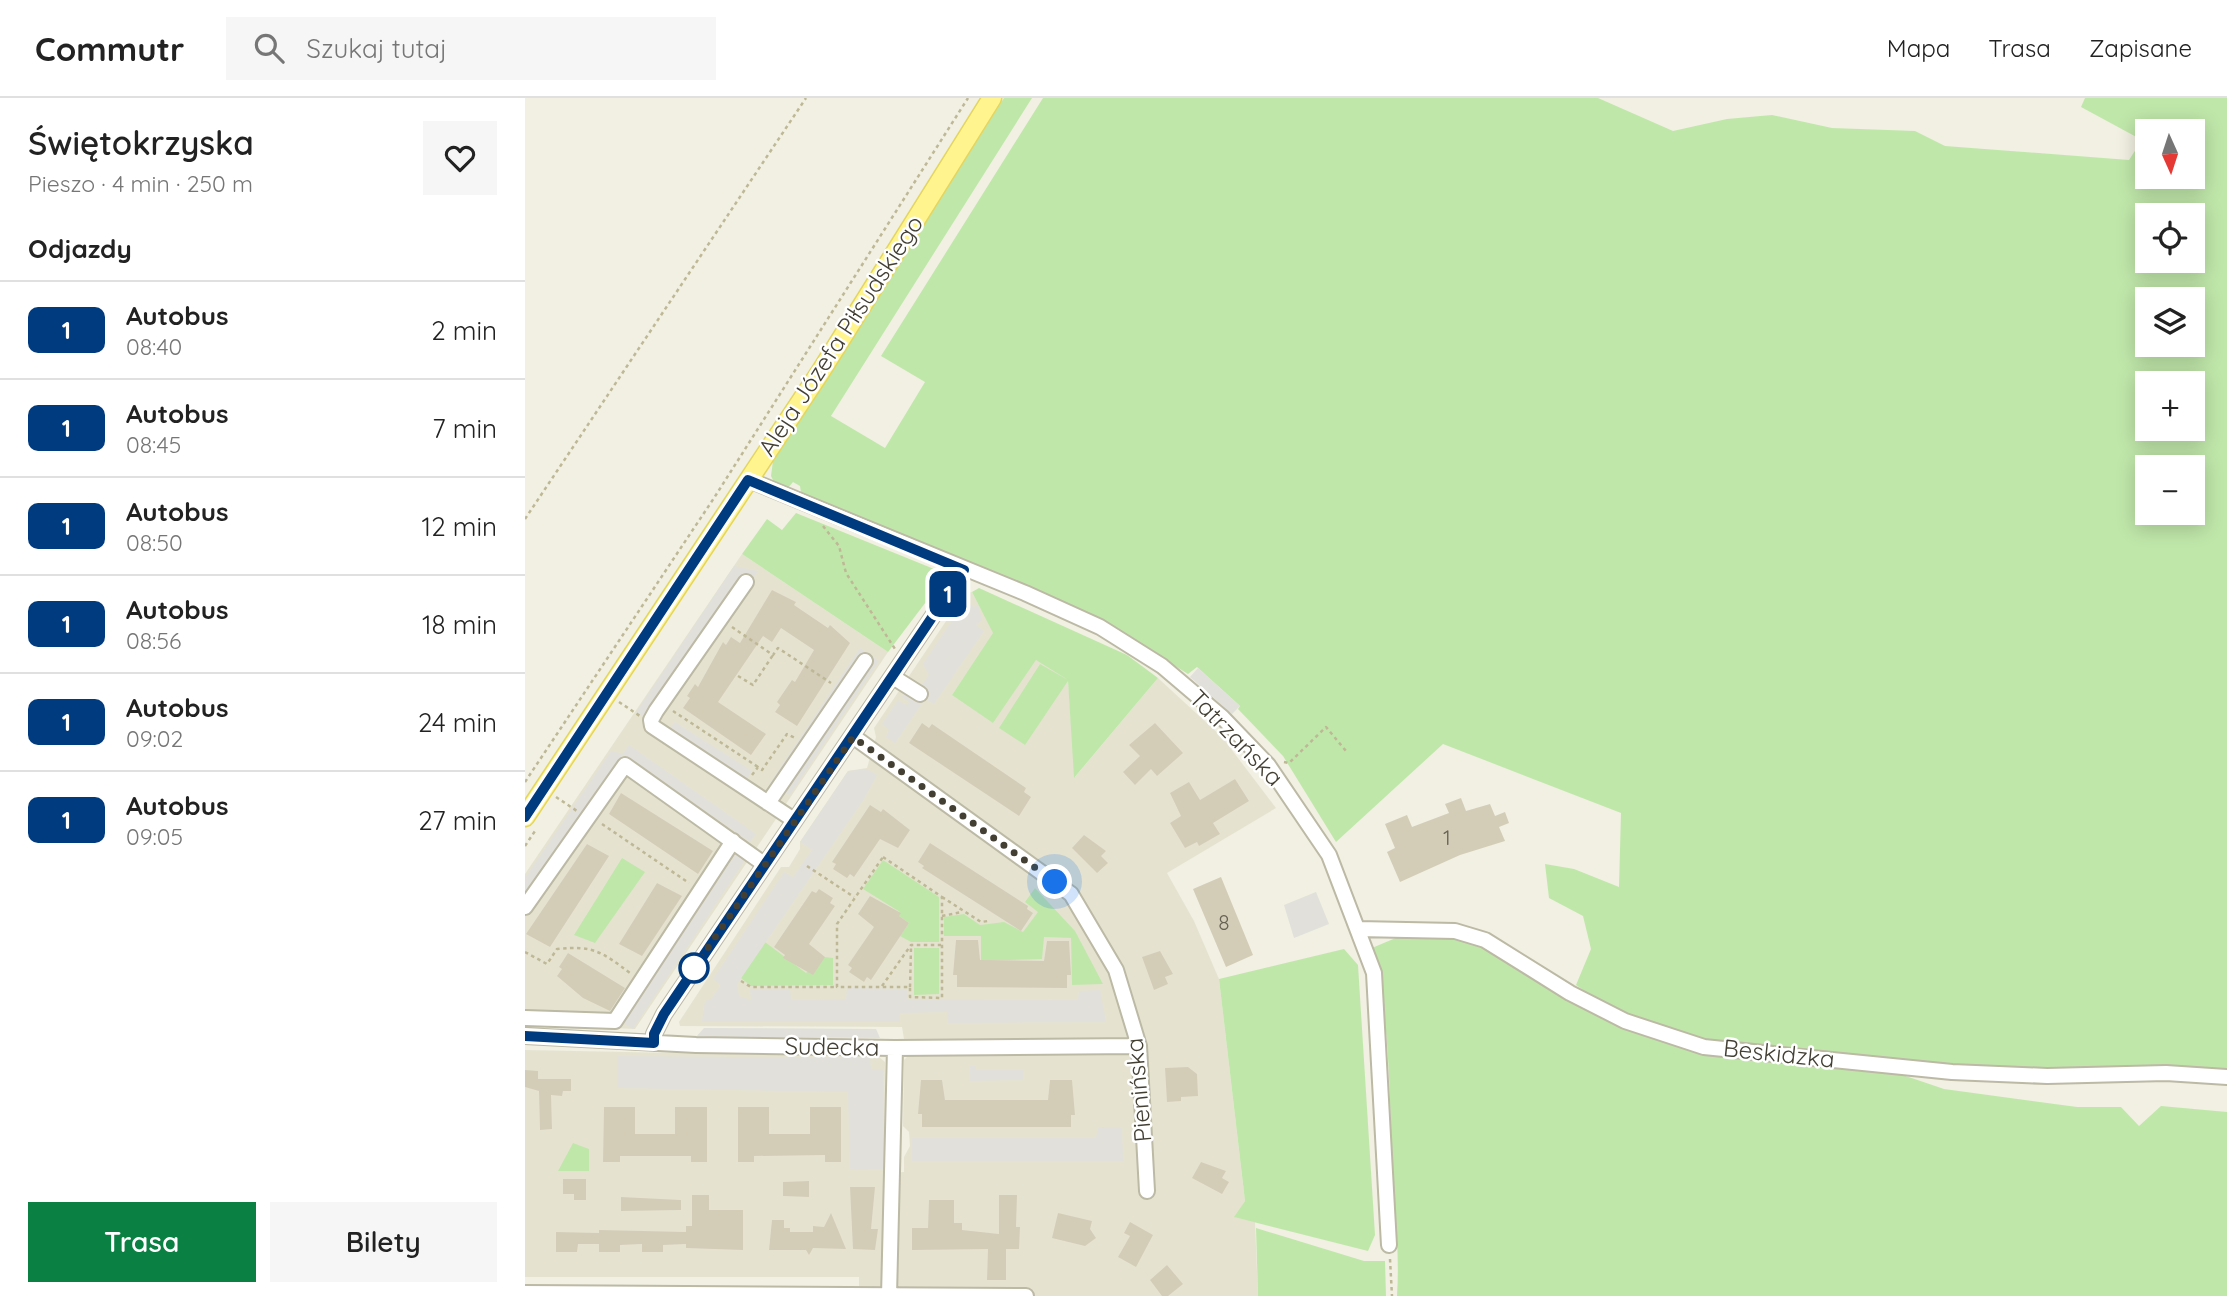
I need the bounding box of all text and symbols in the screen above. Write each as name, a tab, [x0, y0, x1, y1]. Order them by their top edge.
search box	[226, 17, 716, 80]
text: Commutr	[35, 28, 184, 69]
icon: search	[250, 29, 288, 67]
text: Szukaj tutaj	[306, 32, 447, 65]
text: Mapa	[1887, 33, 1950, 63]
text: Trasa	[1988, 33, 2051, 63]
text: Zapisane	[2089, 33, 2192, 63]
north arrow	[2135, 119, 2205, 189]
map controls	[2135, 119, 2205, 525]
button: heart	[423, 121, 497, 195]
text: Świętokrzyska	[28, 122, 254, 163]
text: Pieszo · 4 min · 250 m	[28, 169, 253, 198]
button: locate	[2135, 203, 2205, 273]
street label: Aleja Józefa Piłsudskiego	[751, 210, 929, 461]
text: Odjazdy	[28, 232, 132, 265]
button: layers	[2135, 287, 2205, 357]
text: Autobus	[126, 299, 228, 332]
text: 2 min	[431, 314, 497, 347]
text: 1	[62, 315, 71, 345]
text: 08:40	[126, 332, 182, 361]
button: +	[2135, 371, 2205, 441]
text: Autobus	[126, 397, 228, 430]
text: 7 min	[432, 412, 497, 445]
text: 1	[62, 413, 71, 443]
text: 08:45	[126, 430, 181, 459]
button: −	[2135, 455, 2205, 525]
text: Autobus	[126, 495, 228, 528]
text: 12 min	[422, 510, 497, 543]
text: 1	[62, 511, 71, 541]
text: 08:50	[126, 528, 183, 557]
line badge: 1	[925, 571, 971, 617]
text: 1	[943, 579, 953, 609]
text: Autobus	[126, 593, 228, 626]
text: 18 min	[422, 608, 497, 641]
text: 1	[62, 609, 71, 639]
text: 08:56	[126, 626, 181, 655]
street label: Tatrzańska	[1183, 683, 1290, 792]
text: Autobus	[126, 691, 228, 724]
text: 24 min	[418, 706, 497, 739]
text: 1	[62, 707, 71, 737]
text: 09:02	[126, 724, 183, 753]
text: Autobus	[126, 789, 228, 822]
text: 27 min	[418, 804, 497, 837]
text: 1	[62, 805, 71, 835]
text: 09:05	[126, 822, 183, 851]
house number: 1	[1443, 824, 1451, 850]
your location	[1037, 864, 1072, 899]
house number: 8	[1218, 909, 1230, 935]
unlabelled marker	[679, 953, 709, 983]
street label: Sudecka	[784, 1030, 880, 1062]
street label: Beskidzka	[1722, 1032, 1836, 1074]
street label: Pienińska	[1119, 1037, 1157, 1143]
button: Trasa	[28, 1202, 256, 1282]
button: Bilety	[270, 1202, 497, 1282]

